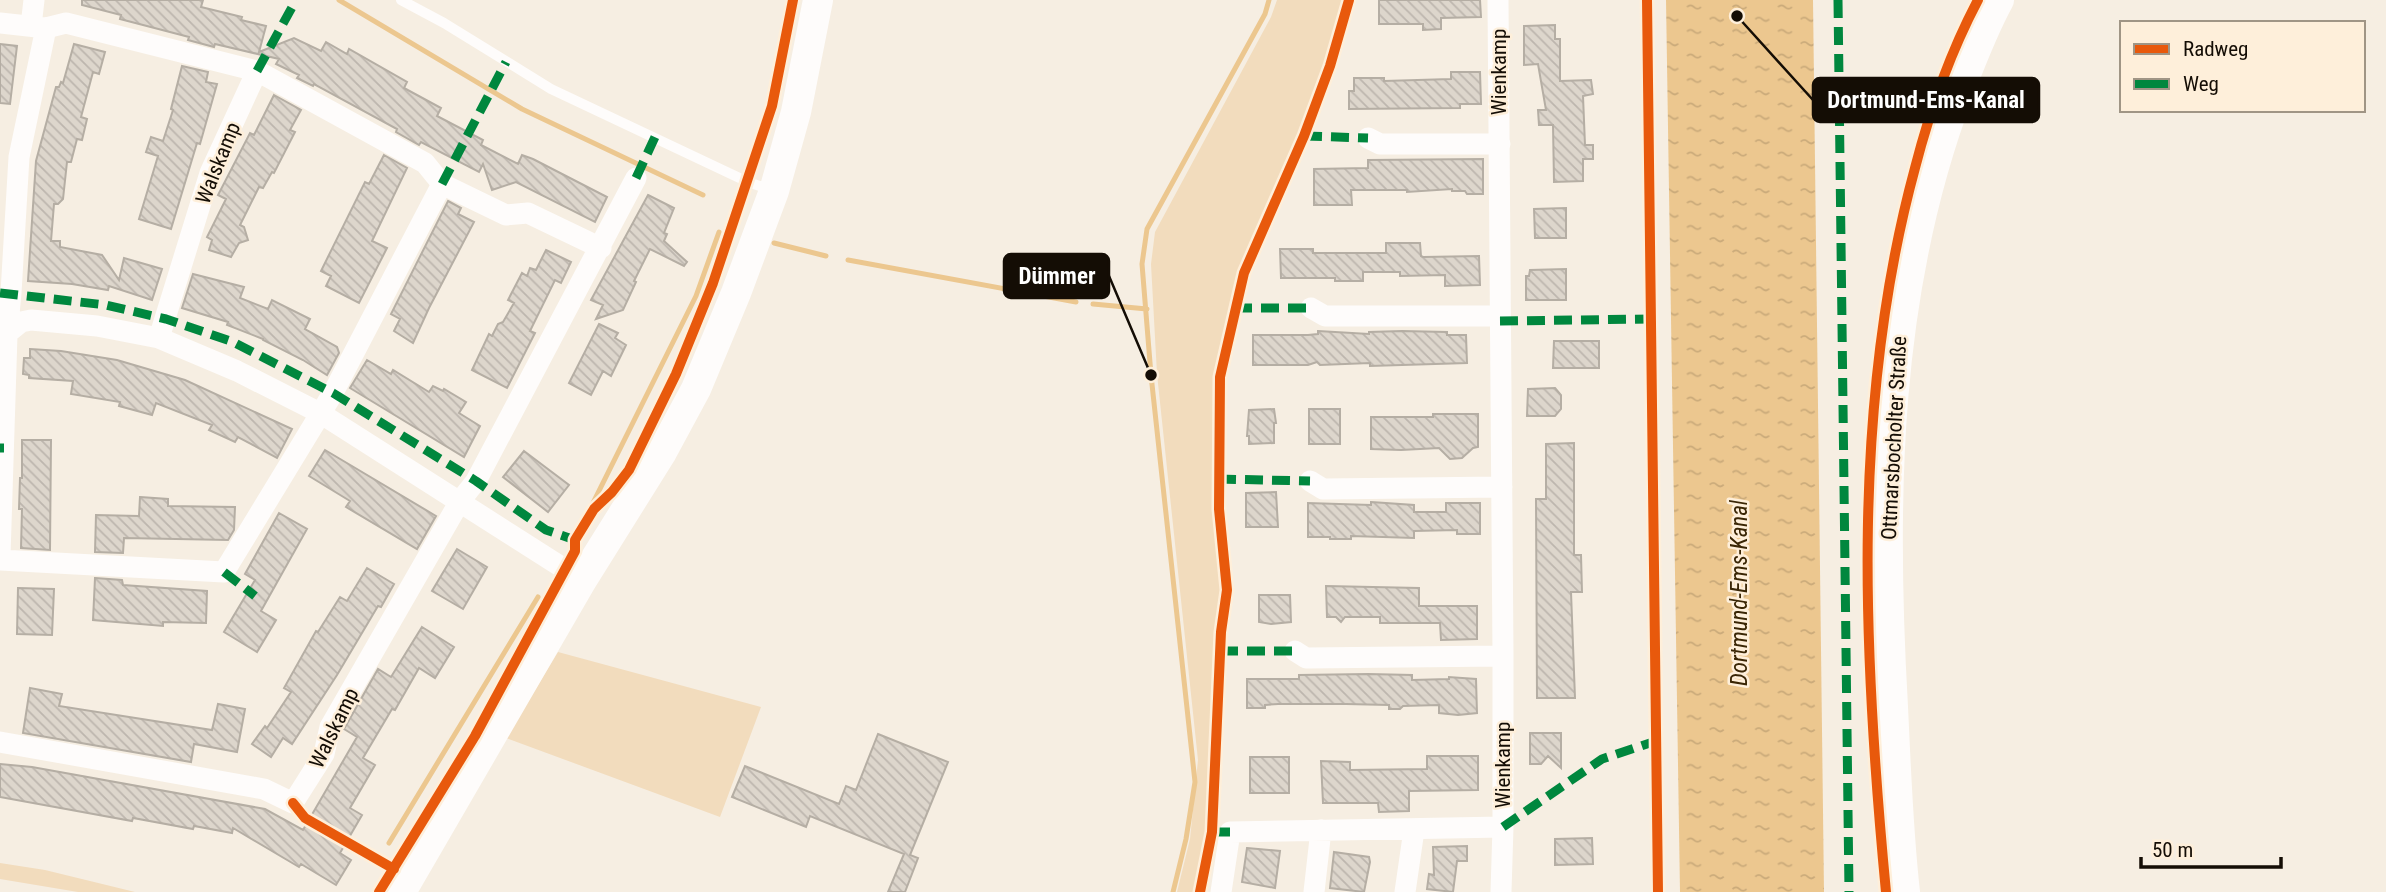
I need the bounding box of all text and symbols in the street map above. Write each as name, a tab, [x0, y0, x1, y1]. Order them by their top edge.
legend	[2120, 21, 2365, 112]
street label: Wienkamp	[1487, 29, 1511, 115]
text: Radweg	[2183, 37, 2248, 61]
text: Weg	[2183, 72, 2219, 96]
callout: Dortmund-Ems-Kanal	[1813, 78, 2039, 122]
text: Dortmund-Ems-Kanal	[1827, 87, 2025, 114]
street label: Walskamp	[191, 119, 245, 207]
callout: Dümmer	[1004, 254, 1109, 298]
text: Dümmer	[1018, 263, 1096, 290]
street label: Ottmarsbocholter Straße	[1877, 335, 1911, 541]
water label: Dortmund-Ems-Kanal	[1726, 499, 1753, 686]
street label: Walskamp	[304, 684, 364, 772]
street label: Wienkamp	[1491, 722, 1515, 808]
scale bar	[2141, 826, 2281, 870]
text: 50 m	[2152, 838, 2193, 862]

